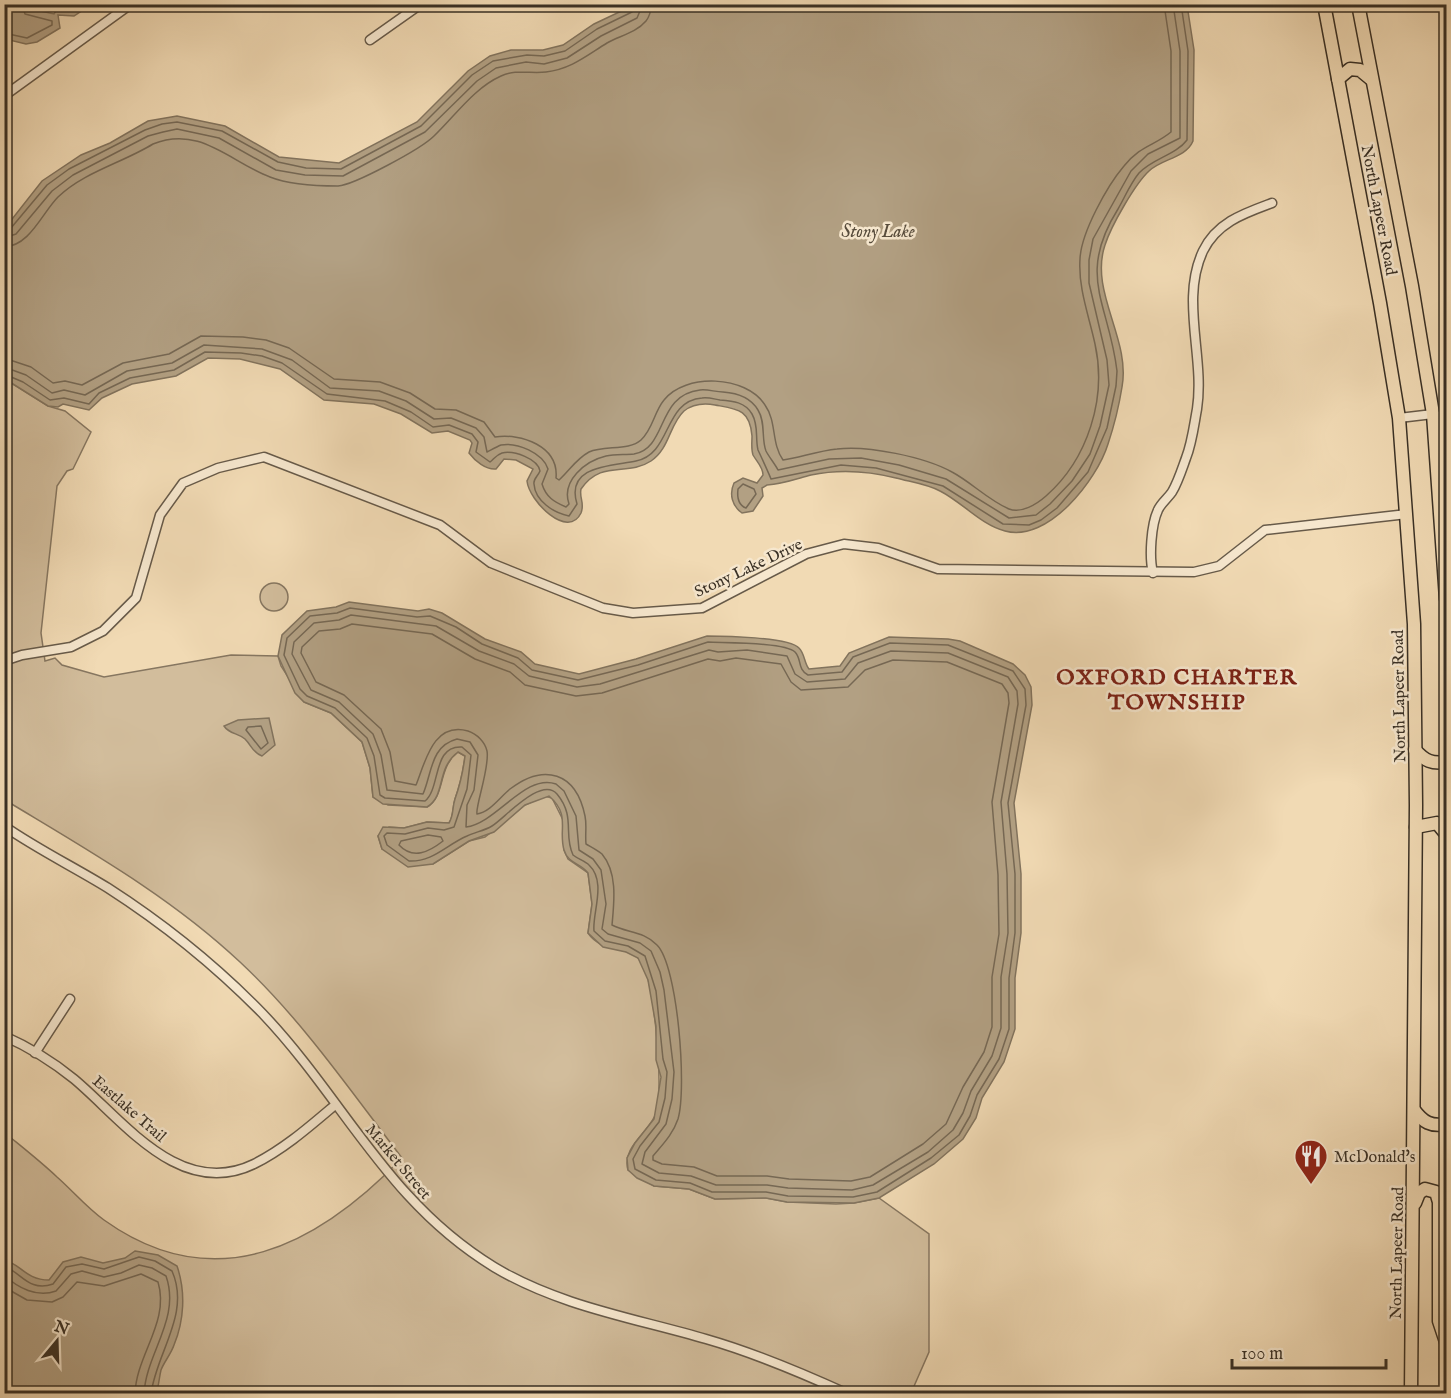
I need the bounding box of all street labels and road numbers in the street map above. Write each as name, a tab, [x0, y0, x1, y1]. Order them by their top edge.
street label: North Lapeer Road	[1356, 143, 1401, 278]
street label: Stony Lake Drive	[692, 535, 806, 603]
street label: North Lapeer Road	[1389, 629, 1411, 762]
street label: Eastlake Trail	[88, 1072, 170, 1148]
street label: Market Street	[360, 1120, 435, 1204]
street label: North Lapeer Road	[1387, 1186, 1409, 1319]

